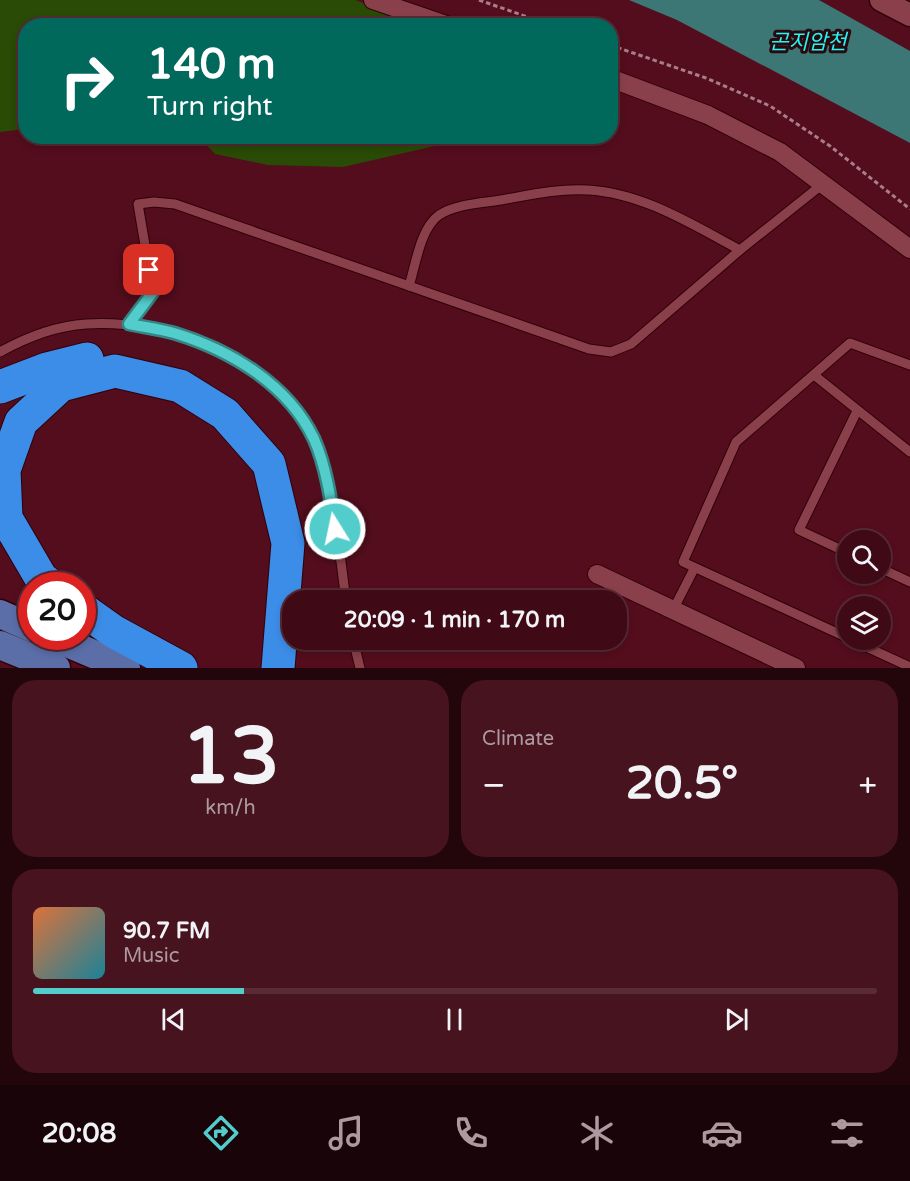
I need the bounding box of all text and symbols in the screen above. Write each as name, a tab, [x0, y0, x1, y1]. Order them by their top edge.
water label: 곤지암천	[769, 30, 849, 55]
text: 140 m	[147, 39, 276, 90]
icon: right	[48, 42, 126, 120]
text: Turn right	[147, 90, 273, 123]
pin	[123, 244, 174, 295]
icon: arrive	[132, 253, 165, 286]
position arrow	[303, 497, 367, 561]
map controls	[837, 530, 891, 650]
button: search	[837, 530, 891, 584]
speed limit sign: 20	[18, 572, 96, 650]
button: layers	[837, 596, 891, 650]
text: 20:09 · 1 min · 170 m	[344, 607, 565, 633]
text: 13	[182, 710, 279, 804]
text: Climate	[482, 727, 554, 751]
text: 20.5°	[626, 757, 738, 811]
text: −	[482, 766, 506, 805]
text: +	[858, 766, 877, 805]
text: km/h	[205, 796, 256, 820]
text: 90.7 FM	[123, 918, 210, 944]
text: Music	[123, 944, 179, 968]
icon: previous	[157, 1003, 190, 1036]
icon: pause	[438, 1003, 471, 1036]
icon: next	[720, 1003, 753, 1036]
icon: directions	[200, 1112, 242, 1154]
icon: music	[325, 1112, 367, 1154]
icon: phone	[450, 1112, 492, 1154]
icon: climate	[576, 1112, 618, 1154]
icon: car	[701, 1112, 743, 1154]
icon: filters	[826, 1112, 868, 1154]
text: 20:08	[42, 1117, 117, 1150]

